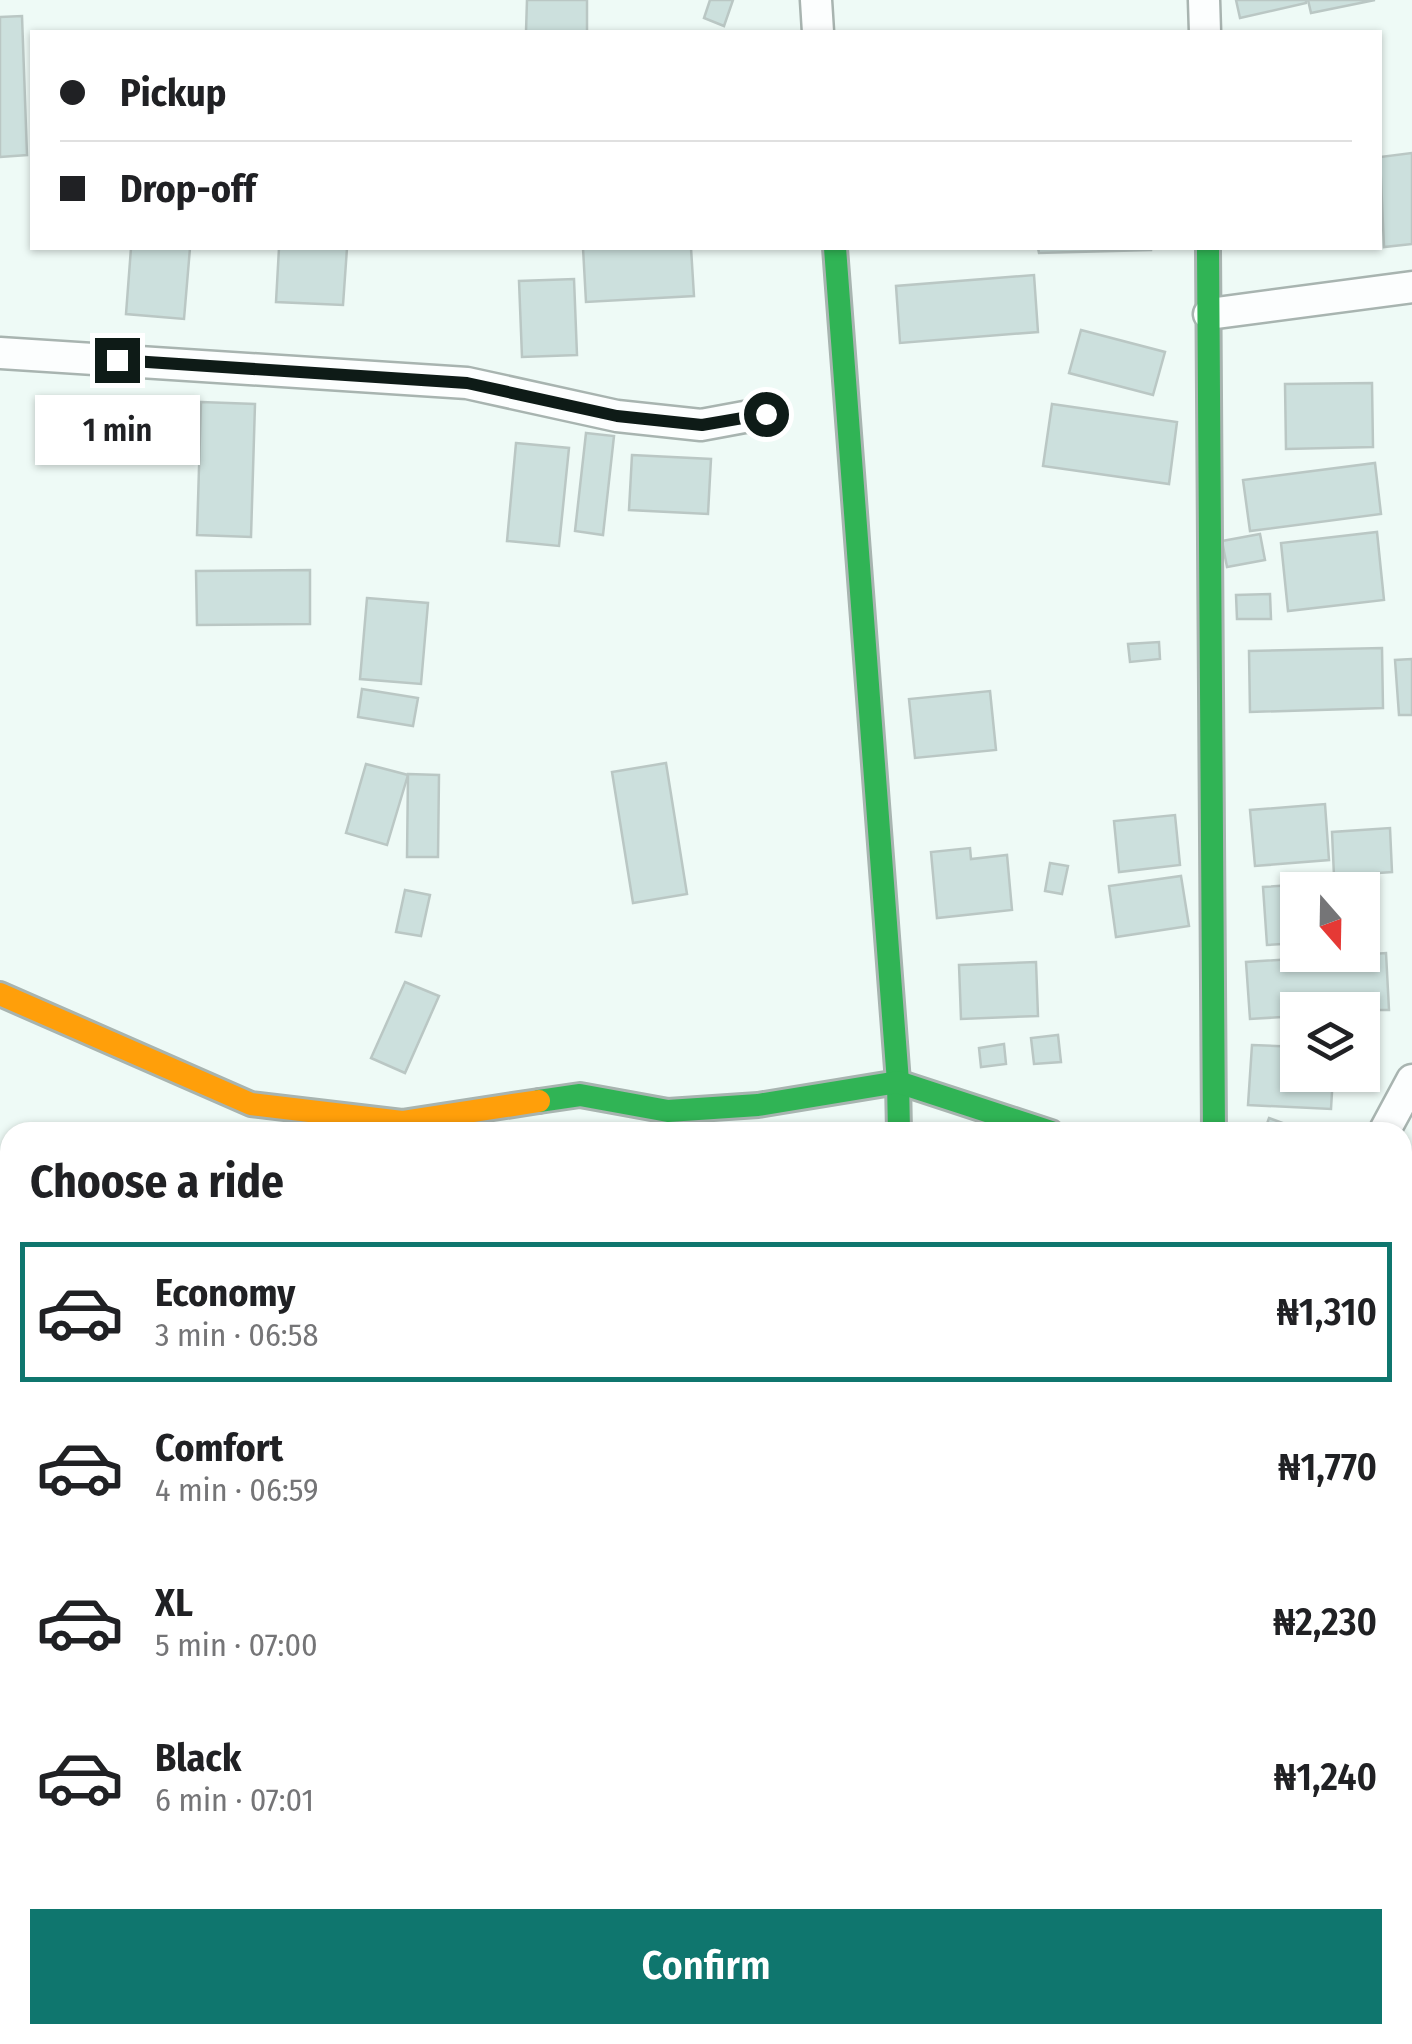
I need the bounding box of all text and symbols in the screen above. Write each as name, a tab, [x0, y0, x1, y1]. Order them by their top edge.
text: Pickup	[120, 70, 226, 116]
text: Drop-off	[120, 166, 256, 212]
route end	[95, 338, 140, 383]
route start	[744, 392, 789, 437]
callout: 1 min	[34, 395, 200, 465]
text: 1 min	[83, 411, 152, 449]
north arrow	[1280, 872, 1380, 972]
map controls	[1280, 872, 1380, 1092]
button: layers	[1280, 992, 1380, 1092]
text: Choose a ride	[30, 1155, 284, 1209]
icon: car	[35, 1267, 125, 1357]
text: Economy	[155, 1270, 295, 1316]
text: ₦1,310	[1276, 1289, 1377, 1335]
text: 3 min · 06:58	[155, 1316, 318, 1354]
icon: car	[35, 1422, 125, 1512]
text: Comfort	[155, 1425, 283, 1471]
text: ₦1,770	[1278, 1444, 1377, 1490]
text: 4 min · 06:59	[155, 1471, 319, 1509]
icon: car	[35, 1577, 125, 1667]
text: XL	[155, 1580, 193, 1626]
text: ₦2,230	[1273, 1599, 1377, 1645]
text: 5 min · 07:00	[155, 1626, 318, 1664]
icon: car	[35, 1732, 125, 1822]
text: Black	[155, 1735, 241, 1781]
text: ₦1,240	[1274, 1754, 1377, 1800]
text: 6 min · 07:01	[155, 1781, 314, 1819]
button: Confirm	[30, 1909, 1382, 2024]

